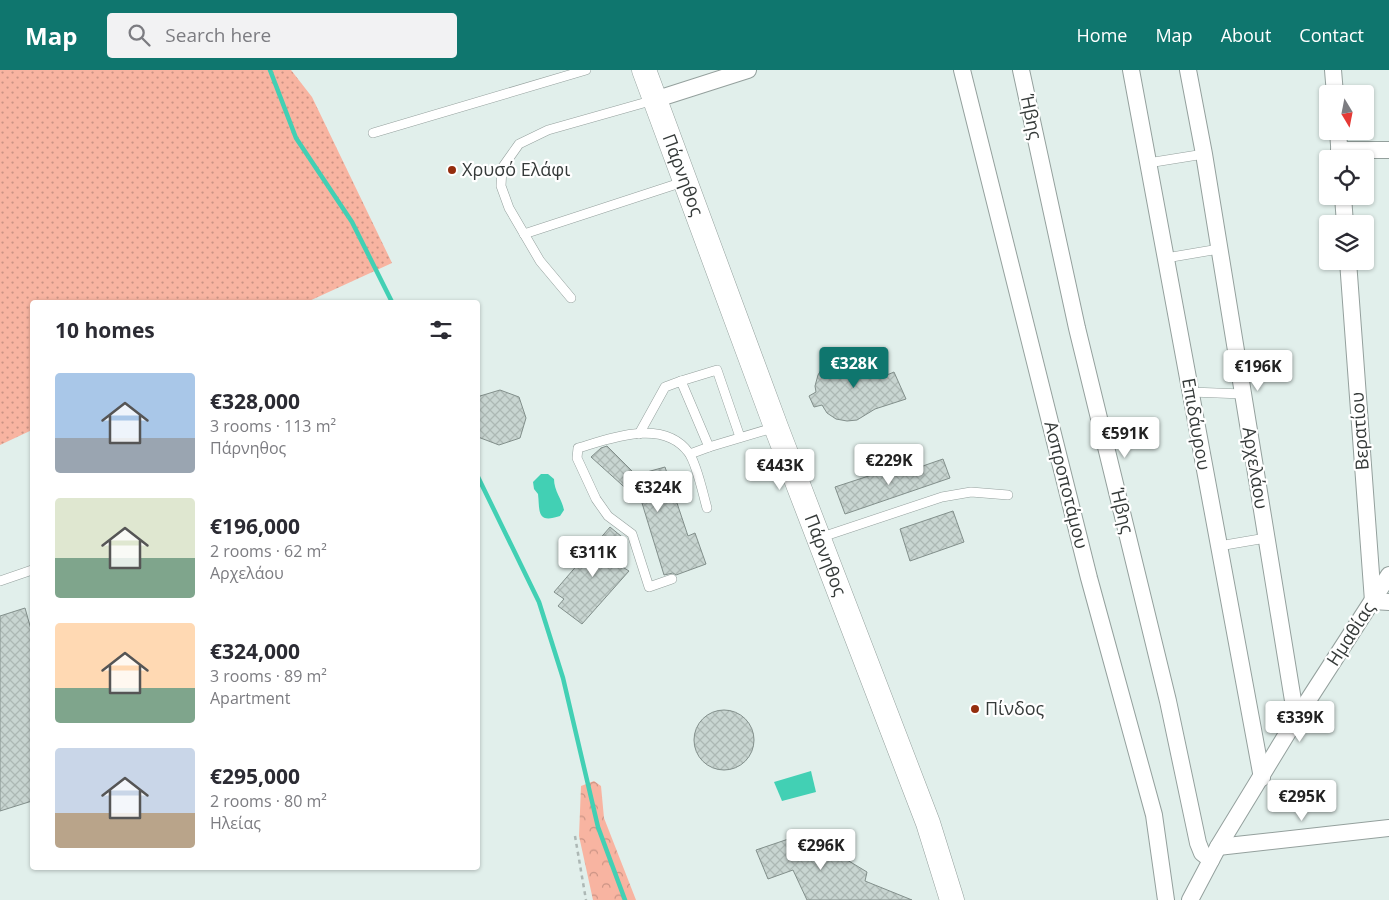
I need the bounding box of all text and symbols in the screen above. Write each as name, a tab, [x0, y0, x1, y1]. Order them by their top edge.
search box	[107, 13, 457, 58]
text: Map	[25, 19, 77, 52]
icon: search	[125, 21, 153, 49]
text: Search here	[165, 22, 271, 48]
text: Home	[1077, 23, 1127, 47]
text: Map	[1155, 23, 1193, 47]
text: About	[1221, 23, 1271, 47]
text: Contact	[1299, 23, 1364, 47]
north arrow	[1319, 85, 1374, 140]
map controls	[1319, 85, 1374, 270]
street label: Ήβης	[1015, 91, 1049, 142]
street label: Πάρνηθος	[658, 130, 710, 219]
button: locate	[1319, 150, 1374, 205]
place label: Χρυσό Ελάφι	[462, 157, 570, 181]
marker: Χρυσό Ελάφι	[446, 164, 458, 176]
button: layers	[1319, 215, 1374, 270]
text: 10 homes	[55, 316, 155, 344]
icon: filters	[427, 316, 455, 344]
pin: €328K	[819, 346, 889, 389]
pin: €196K	[1223, 350, 1293, 392]
text: €328K	[830, 352, 878, 374]
text: €196K	[1234, 355, 1282, 377]
street label: Επιδάυρου	[1177, 376, 1217, 472]
text: €328,000	[210, 387, 300, 415]
street label: Βερατίου	[1344, 391, 1374, 471]
icon: home	[95, 393, 155, 453]
text: 3 rooms · 113 m²	[210, 415, 336, 437]
pin: €591K	[1090, 416, 1160, 459]
street label: Ασπροποτάμου	[1040, 418, 1094, 551]
text: €591K	[1101, 422, 1149, 444]
street label: Αρχελάου	[1238, 425, 1274, 511]
text: Πάρνηθος	[210, 437, 286, 459]
pin: €229K	[854, 444, 924, 486]
pin: €443K	[745, 448, 815, 491]
text: €229K	[865, 449, 913, 471]
text: €443K	[756, 454, 804, 476]
pin: €324K	[623, 470, 693, 513]
text: €324K	[634, 476, 682, 498]
street label: Ήβης	[1106, 485, 1140, 536]
street label: Πάρνηθος	[800, 511, 853, 600]
text: €196,000	[210, 512, 300, 540]
icon: home	[95, 518, 155, 578]
pin: €311K	[558, 536, 628, 578]
text: 2 rooms · 62 m²	[210, 540, 327, 562]
text: €311K	[569, 541, 617, 563]
text: Αρχελάου	[210, 562, 284, 584]
street label: Ημαθίας	[1321, 597, 1380, 670]
text: €324,000	[210, 637, 300, 665]
icon: home	[95, 643, 155, 703]
text: 3 rooms · 89 m²	[210, 665, 327, 687]
text: Apartment	[210, 687, 290, 709]
place label: Πίνδος	[985, 696, 1045, 720]
pin: €339K	[1265, 700, 1335, 743]
marker: Πίνδος	[969, 703, 981, 715]
text: €339K	[1276, 706, 1324, 728]
text: €295,000	[210, 762, 300, 790]
icon: home	[95, 768, 155, 828]
pin: €295K	[1267, 780, 1337, 822]
text: €295K	[1278, 785, 1326, 807]
text: 2 rooms · 80 m²	[210, 790, 327, 812]
text: Ηλείας	[210, 812, 261, 834]
pin: €296K	[786, 828, 856, 871]
text: €296K	[797, 834, 845, 856]

